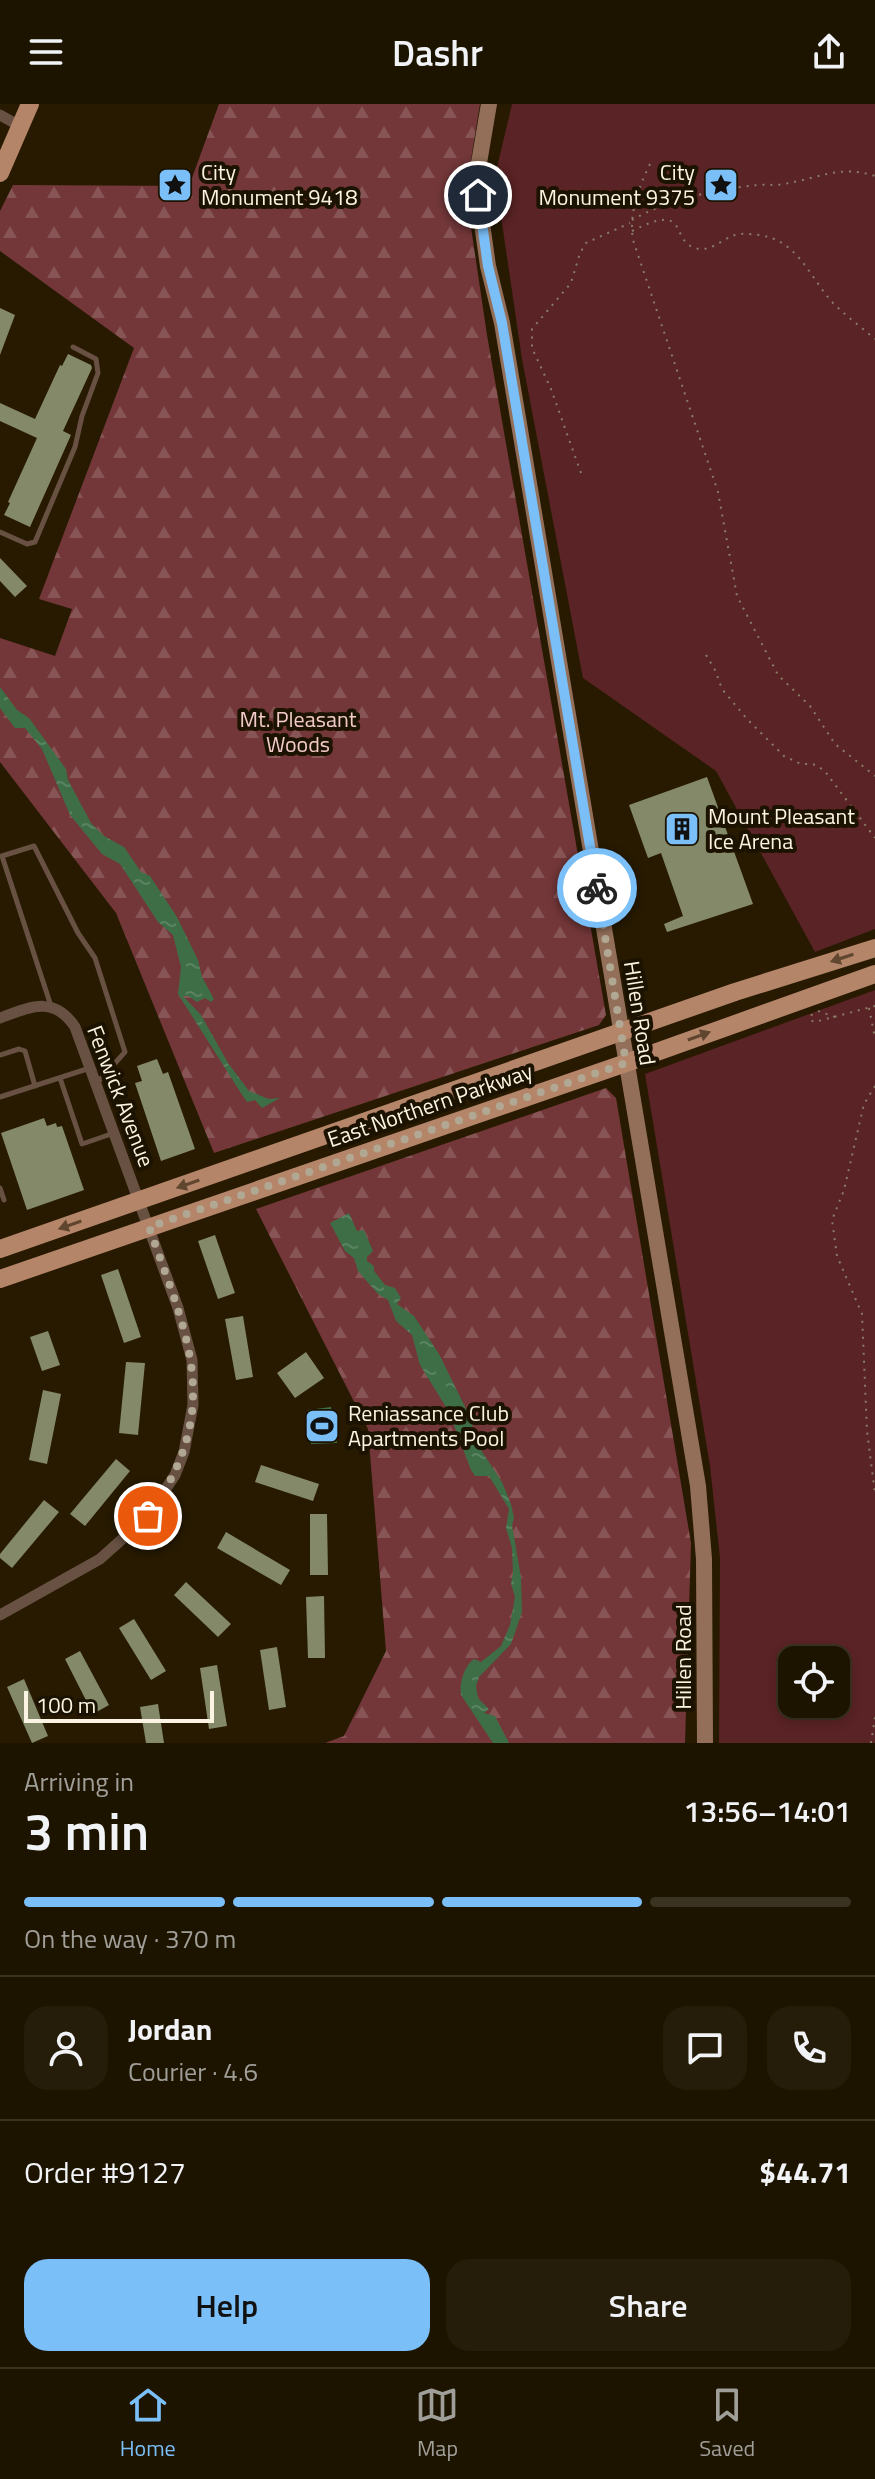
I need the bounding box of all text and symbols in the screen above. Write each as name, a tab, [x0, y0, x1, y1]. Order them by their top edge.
text: Dashr	[392, 25, 483, 80]
icon: menu	[24, 30, 68, 74]
icon: share	[807, 30, 851, 74]
place label: City Monument 9418	[201, 155, 358, 214]
place label: City Monument 9375	[538, 155, 695, 214]
pin	[444, 161, 512, 229]
place icon: City Monument 9418	[156, 166, 194, 204]
place icon: City Monument 9375	[702, 166, 740, 204]
icon: home	[456, 173, 500, 217]
park label: Mt. Pleasant Woods	[240, 702, 357, 761]
place label: Mount Pleasant Ice Arena	[708, 799, 855, 858]
building icon: Mount Pleasant Ice Arena	[663, 810, 701, 848]
courier	[557, 848, 637, 928]
icon: bike	[575, 866, 619, 910]
one-way arrow	[830, 953, 854, 965]
street label: Hillen Road	[615, 958, 665, 1068]
street label: Fenwick Avenue	[78, 1020, 164, 1172]
one-way arrow	[687, 1029, 711, 1042]
street label: East Northern Parkway	[323, 1054, 538, 1156]
one-way arrow	[176, 1178, 200, 1190]
one-way arrow	[57, 1219, 81, 1231]
place label: Reniassance Club Apartments Pool	[348, 1396, 509, 1455]
sports icon: Reniassance Club Apartments Pool	[303, 1407, 341, 1445]
pin	[114, 1482, 182, 1550]
icon: bag	[126, 1494, 170, 1538]
street label: Hillen Road	[666, 1604, 700, 1710]
map controls	[778, 1646, 850, 1718]
button: locate	[778, 1646, 850, 1718]
scale bar	[24, 1687, 214, 1723]
text: 100 m	[36, 1688, 96, 1722]
text: Arriving in	[24, 1762, 134, 1801]
text: 13:56–14:01	[684, 1788, 851, 1834]
text: 3 min	[24, 1791, 149, 1870]
text: On the way · 370 m	[24, 1919, 236, 1958]
button: person	[24, 2006, 108, 2090]
text: Jordan	[128, 2006, 212, 2052]
button: chat	[663, 2006, 747, 2090]
button: phone	[767, 2006, 851, 2090]
text: Courier · 4.6	[128, 2052, 258, 2091]
text: Order #9127	[24, 2149, 186, 2195]
text: $44.71	[759, 2149, 851, 2195]
button: Help	[24, 2259, 430, 2351]
button: Share	[446, 2259, 851, 2351]
tab: Home	[120, 2383, 176, 2465]
tab: Map	[415, 2383, 459, 2465]
tab: Saved	[699, 2383, 755, 2465]

